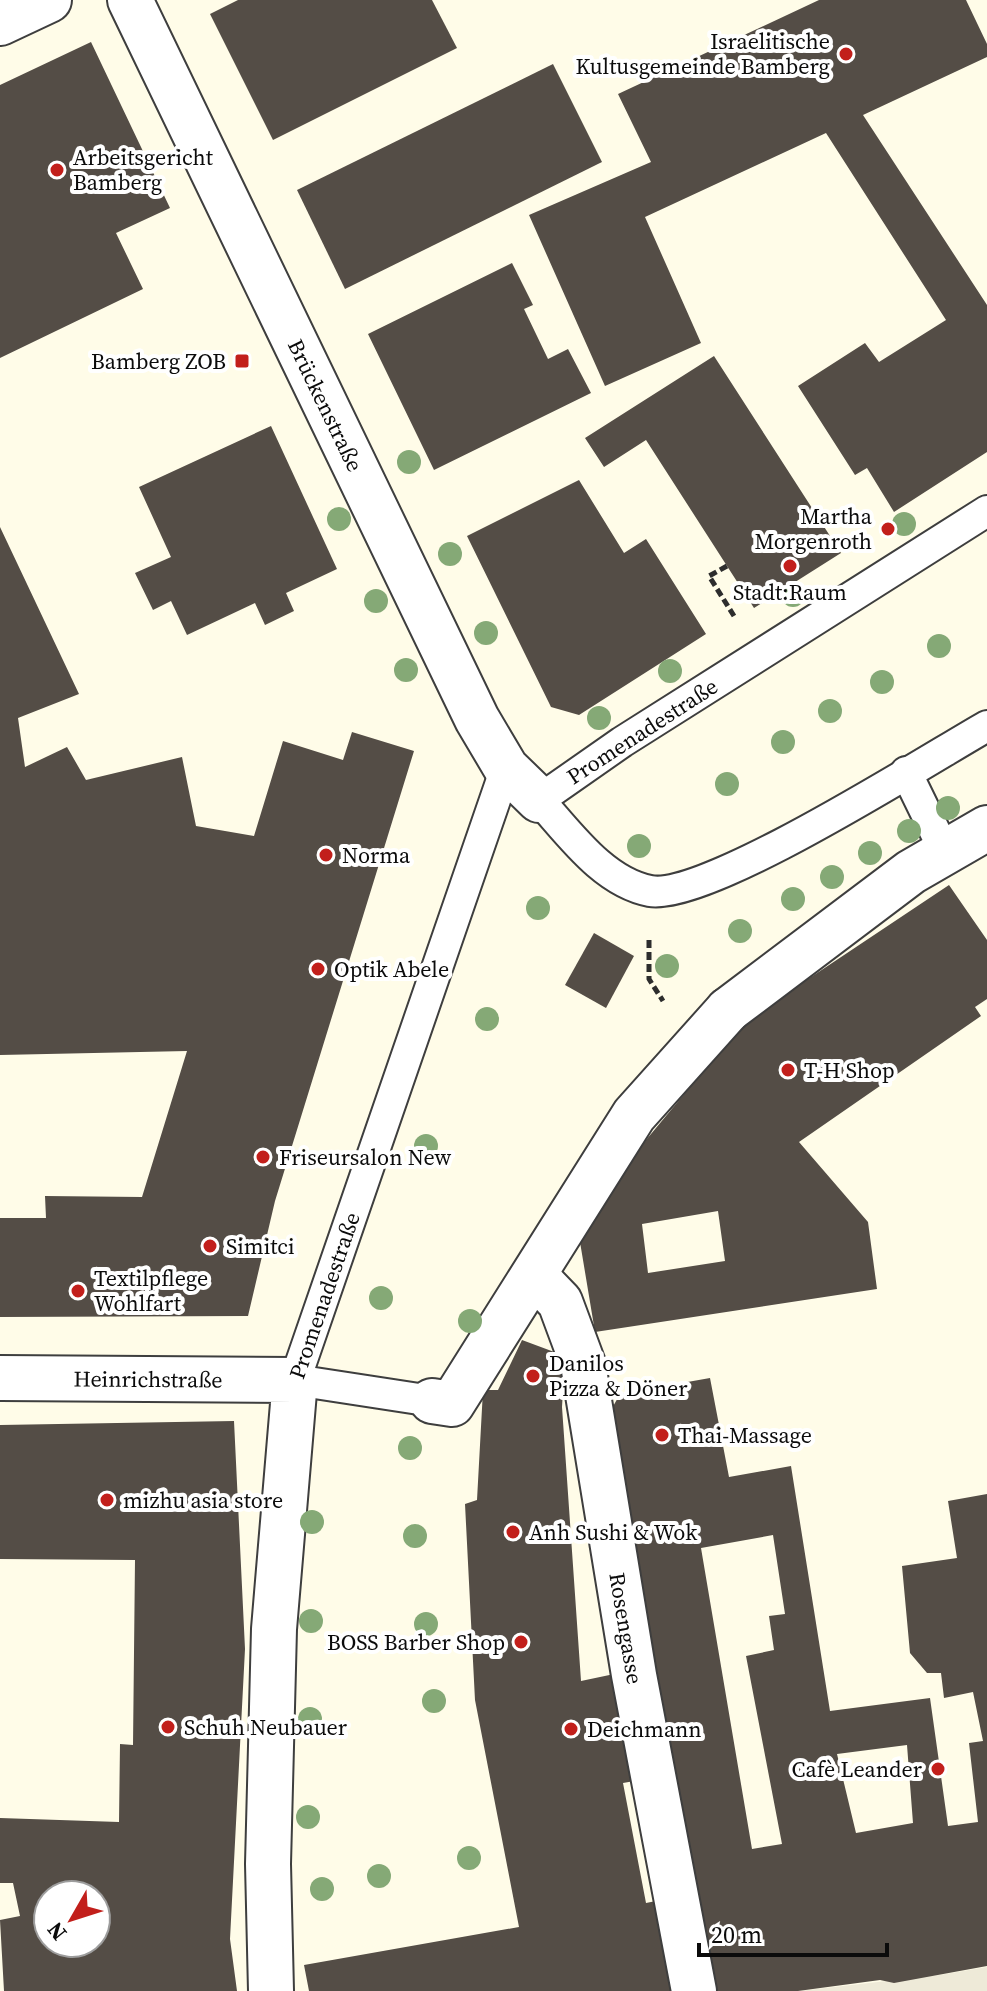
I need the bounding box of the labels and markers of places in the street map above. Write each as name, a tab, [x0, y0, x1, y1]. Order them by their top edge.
place label: Israelitische Kultusgemeinde Bamberg	[576, 26, 830, 81]
marker: Israelitische Kultusgemeinde Bamberg	[837, 45, 855, 63]
place label: Arbeitsgericht Bamberg	[73, 142, 214, 197]
marker: Arbeitsgericht Bamberg	[48, 161, 66, 179]
place label: Bamberg ZOB	[91, 346, 226, 376]
marker: Bamberg ZOB	[233, 352, 251, 370]
place label: Martha Morgenroth	[754, 501, 873, 556]
marker: Martha Morgenroth	[879, 520, 897, 538]
marker: Stadt:Raum	[781, 557, 799, 575]
place label: Stadt:Raum	[733, 577, 847, 607]
place label: Norma	[342, 840, 411, 870]
marker: Norma	[317, 846, 335, 864]
place label: Optik Abele	[334, 954, 449, 984]
marker: Optik Abele	[309, 960, 327, 978]
place label: T-H Shop	[804, 1055, 895, 1085]
marker: T-H Shop	[779, 1061, 797, 1079]
place label: Friseursalon New	[279, 1142, 452, 1172]
marker: Friseursalon New	[254, 1148, 272, 1166]
place label: Simitci	[226, 1231, 295, 1261]
marker: Simitci	[201, 1237, 219, 1255]
place label: Textilpflege Wohlfart	[94, 1263, 208, 1318]
marker: Textilpflege Wohlfart	[69, 1282, 87, 1300]
place label: Danilos Pizza & Döner	[549, 1348, 688, 1403]
marker: Danilos Pizza & Döner	[524, 1367, 542, 1385]
place label: Thai-Massage	[678, 1420, 812, 1450]
marker: Thai-Massage	[653, 1426, 671, 1444]
place label: mizhu asia store	[123, 1485, 283, 1515]
marker: mizhu asia store	[98, 1491, 116, 1509]
place label: Anh Sushi & Wok	[529, 1517, 698, 1547]
marker: Anh Sushi & Wok	[504, 1523, 522, 1541]
place label: BOSS Barber Shop	[327, 1627, 505, 1657]
marker: BOSS Barber Shop	[512, 1633, 530, 1651]
place label: Schuh Neubauer	[184, 1712, 348, 1742]
place label: Deichmann	[587, 1714, 702, 1744]
marker: Schuh Neubauer	[159, 1718, 177, 1736]
marker: Deichmann	[562, 1720, 580, 1738]
place label: Cafè Leander	[792, 1754, 923, 1784]
marker: Cafè Leander	[929, 1760, 947, 1778]

